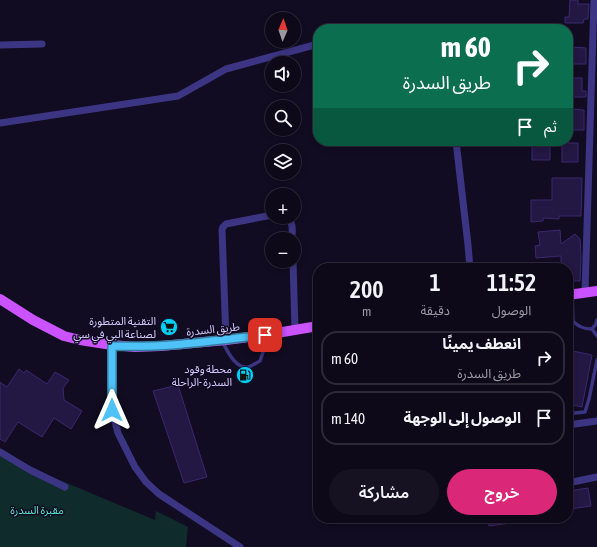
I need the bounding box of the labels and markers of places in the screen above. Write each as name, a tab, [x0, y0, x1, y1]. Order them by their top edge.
place label: التقنية المتطورة لصناعة البي في سي	[73, 315, 156, 344]
supermarket icon: التقنية المتطورة لصناعة البي في سي	[159, 317, 179, 337]
pin	[248, 318, 282, 352]
place label: محطة وقود السدرة -الراحلة	[172, 363, 232, 389]
fuel station icon: محطة وقود السدرة -الراحلة	[235, 365, 255, 385]

